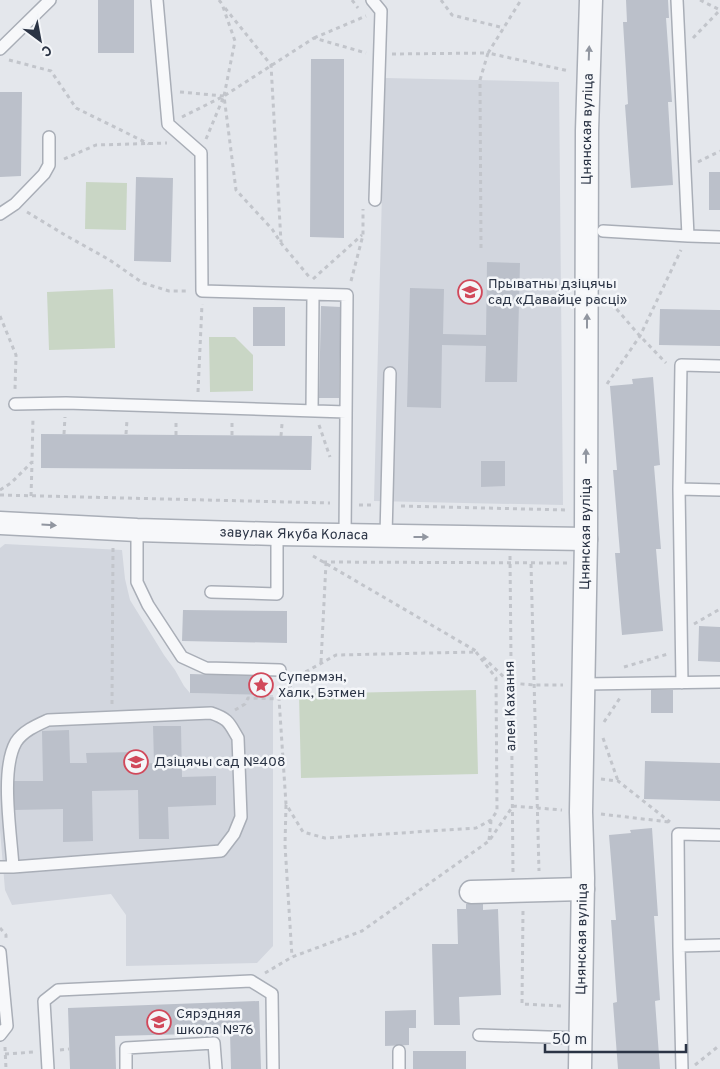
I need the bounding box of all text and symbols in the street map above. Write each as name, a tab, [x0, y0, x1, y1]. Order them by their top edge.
north arrow	[15, 15, 65, 65]
text: С	[38, 40, 54, 59]
one-way arrow	[586, 45, 594, 61]
street label: Цнянская вуліца	[578, 73, 597, 185]
place label: Прыватны дзіцячы сад «Давайце расці»	[488, 276, 627, 309]
school or university icon: Прыватны дзіцячы сад «Давайце расці»	[457, 279, 483, 305]
one-way arrow	[583, 312, 591, 328]
one-way arrow	[582, 447, 590, 463]
street label: Цнянская вуліца	[577, 478, 595, 590]
one-way arrow	[41, 522, 57, 530]
street label: завулак Якуба Коласа	[219, 524, 368, 544]
one-way arrow	[413, 533, 429, 541]
street label: алея Кахання	[502, 661, 520, 751]
place label: Супермэн, Халк, Бэтмен	[278, 669, 365, 702]
place icon: Супермэн, Халк, Бэтмен	[248, 672, 274, 698]
school or university icon: Дзіцячы сад №408	[123, 749, 149, 775]
place label: Дзіцячы сад №408	[154, 754, 285, 771]
street label: Цнянская вуліца	[573, 883, 591, 995]
place label: Сярэдняя школа №76	[176, 1006, 254, 1039]
school or university icon: Сярэдняя школа №76	[146, 1009, 172, 1035]
scale bar	[545, 1022, 686, 1054]
text: 50 m	[552, 1031, 587, 1050]

